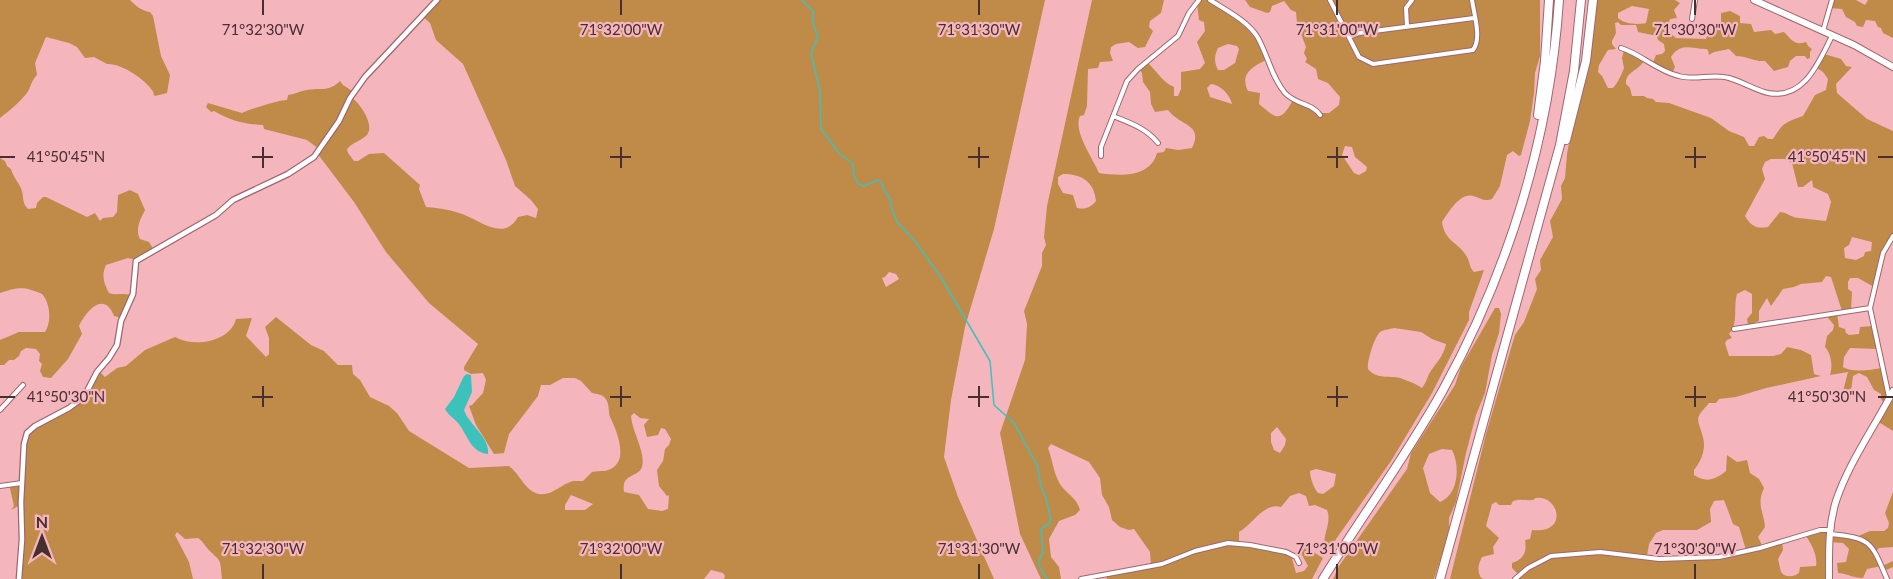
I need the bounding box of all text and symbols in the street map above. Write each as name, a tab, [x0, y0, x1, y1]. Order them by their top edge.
text: 71°32'30"W	[222, 20, 305, 38]
text: 71°32'00"W	[580, 20, 663, 38]
text: 71°31'30"W	[938, 20, 1021, 38]
text: 71°31'00"W	[1296, 20, 1379, 38]
text: 71°30'30"W	[1654, 20, 1737, 38]
text: 41°50'45"N	[27, 147, 105, 165]
text: 41°50'45"N	[1788, 147, 1866, 165]
text: 41°50'30"N	[27, 387, 105, 405]
text: 41°50'30"N	[1788, 387, 1866, 405]
north arrow	[12, 507, 72, 567]
text: N	[36, 512, 48, 531]
text: 71°32'30"W	[222, 539, 305, 557]
text: 71°32'00"W	[580, 539, 663, 557]
text: 71°31'30"W	[938, 539, 1021, 557]
text: 71°31'00"W	[1296, 539, 1379, 557]
text: 71°30'30"W	[1654, 539, 1737, 557]

